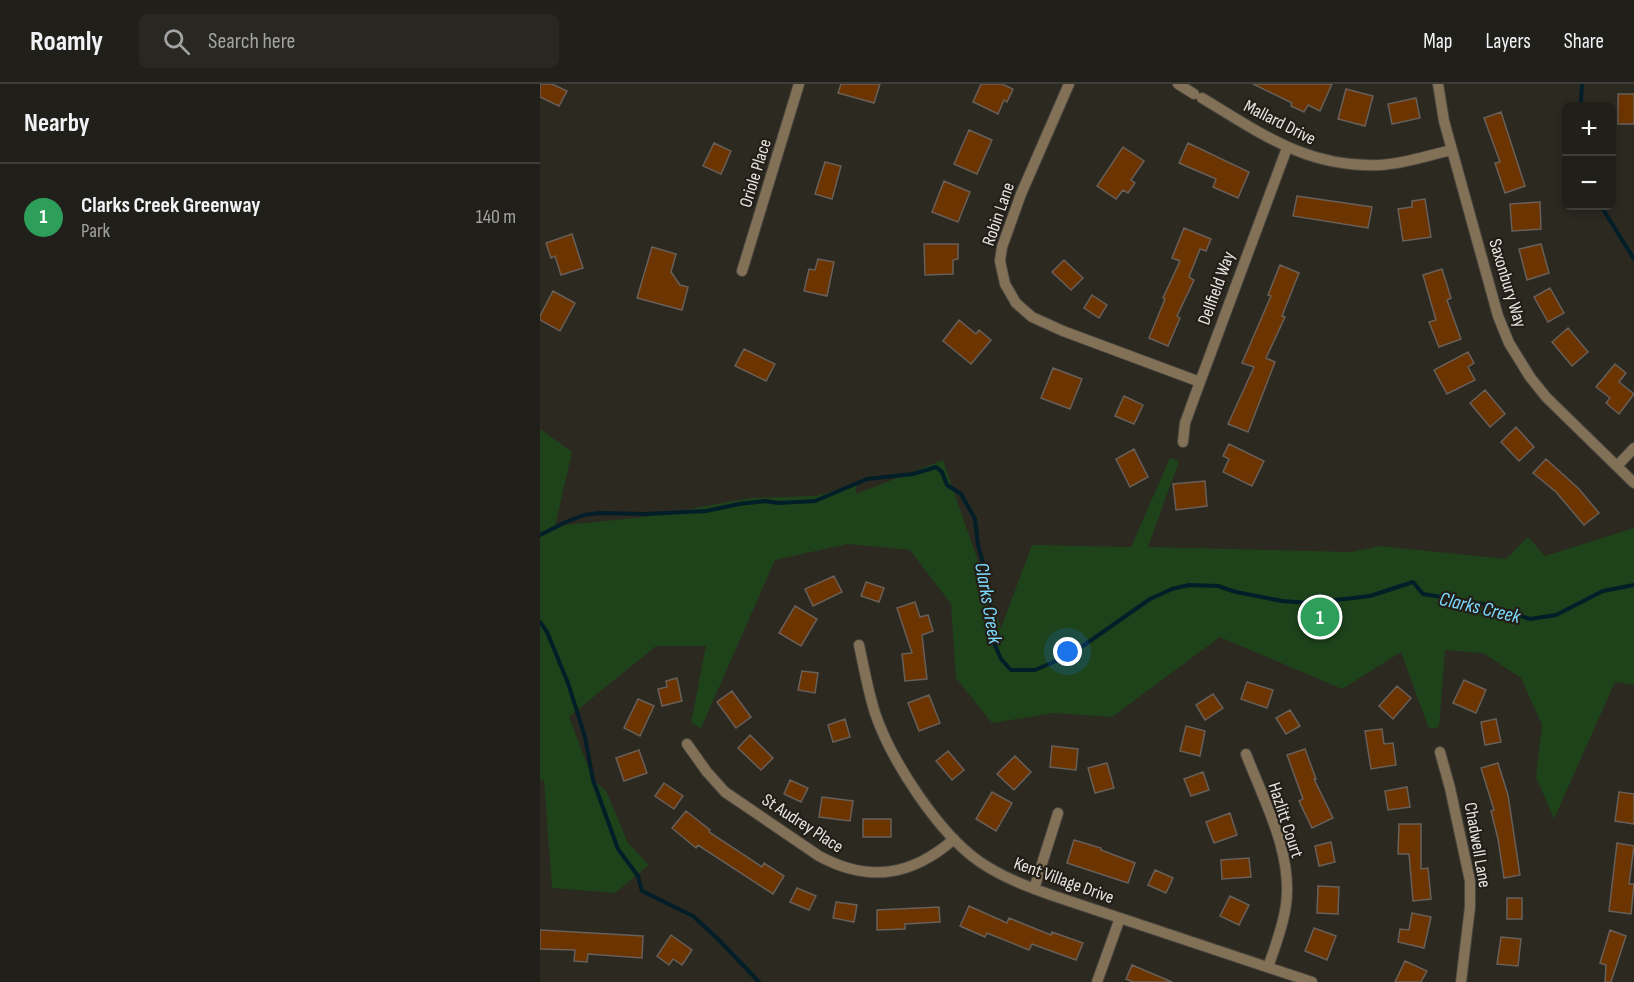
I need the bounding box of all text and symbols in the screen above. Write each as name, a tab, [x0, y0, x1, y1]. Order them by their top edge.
search box	[139, 14, 559, 68]
text: Roamly	[30, 25, 103, 58]
icon: search	[160, 25, 193, 58]
text: Search here	[208, 28, 295, 55]
text: Map	[1423, 29, 1452, 54]
text: Layers	[1485, 29, 1531, 54]
text: Share	[1564, 29, 1604, 54]
street label: Mallard Drive	[1240, 95, 1319, 149]
map controls	[1562, 102, 1616, 210]
button: +	[1562, 102, 1616, 156]
text: Nearby	[24, 108, 90, 139]
street label: Oriole Place	[735, 136, 776, 210]
button: −	[1562, 156, 1616, 210]
street label: Robin Lane	[978, 180, 1019, 249]
text: Clarks Creek Greenway	[81, 192, 260, 219]
text: 1	[40, 205, 47, 229]
text: 140 m	[476, 205, 516, 229]
text: Park	[81, 219, 110, 243]
street label: Saxonbury Way	[1484, 236, 1531, 330]
street label: Dellfield Way	[1194, 249, 1239, 328]
water label: Clarks Creek	[969, 561, 1007, 646]
water label: Clarks Creek	[1437, 587, 1523, 629]
pin: 1	[1300, 594, 1340, 640]
your location	[1053, 637, 1082, 666]
street label: Hazlitt Court	[1264, 780, 1308, 861]
street label: St Audrey Place	[758, 789, 847, 858]
street label: Chadwell Lane	[1460, 801, 1495, 889]
street label: Kent Village Drive	[1011, 853, 1117, 908]

